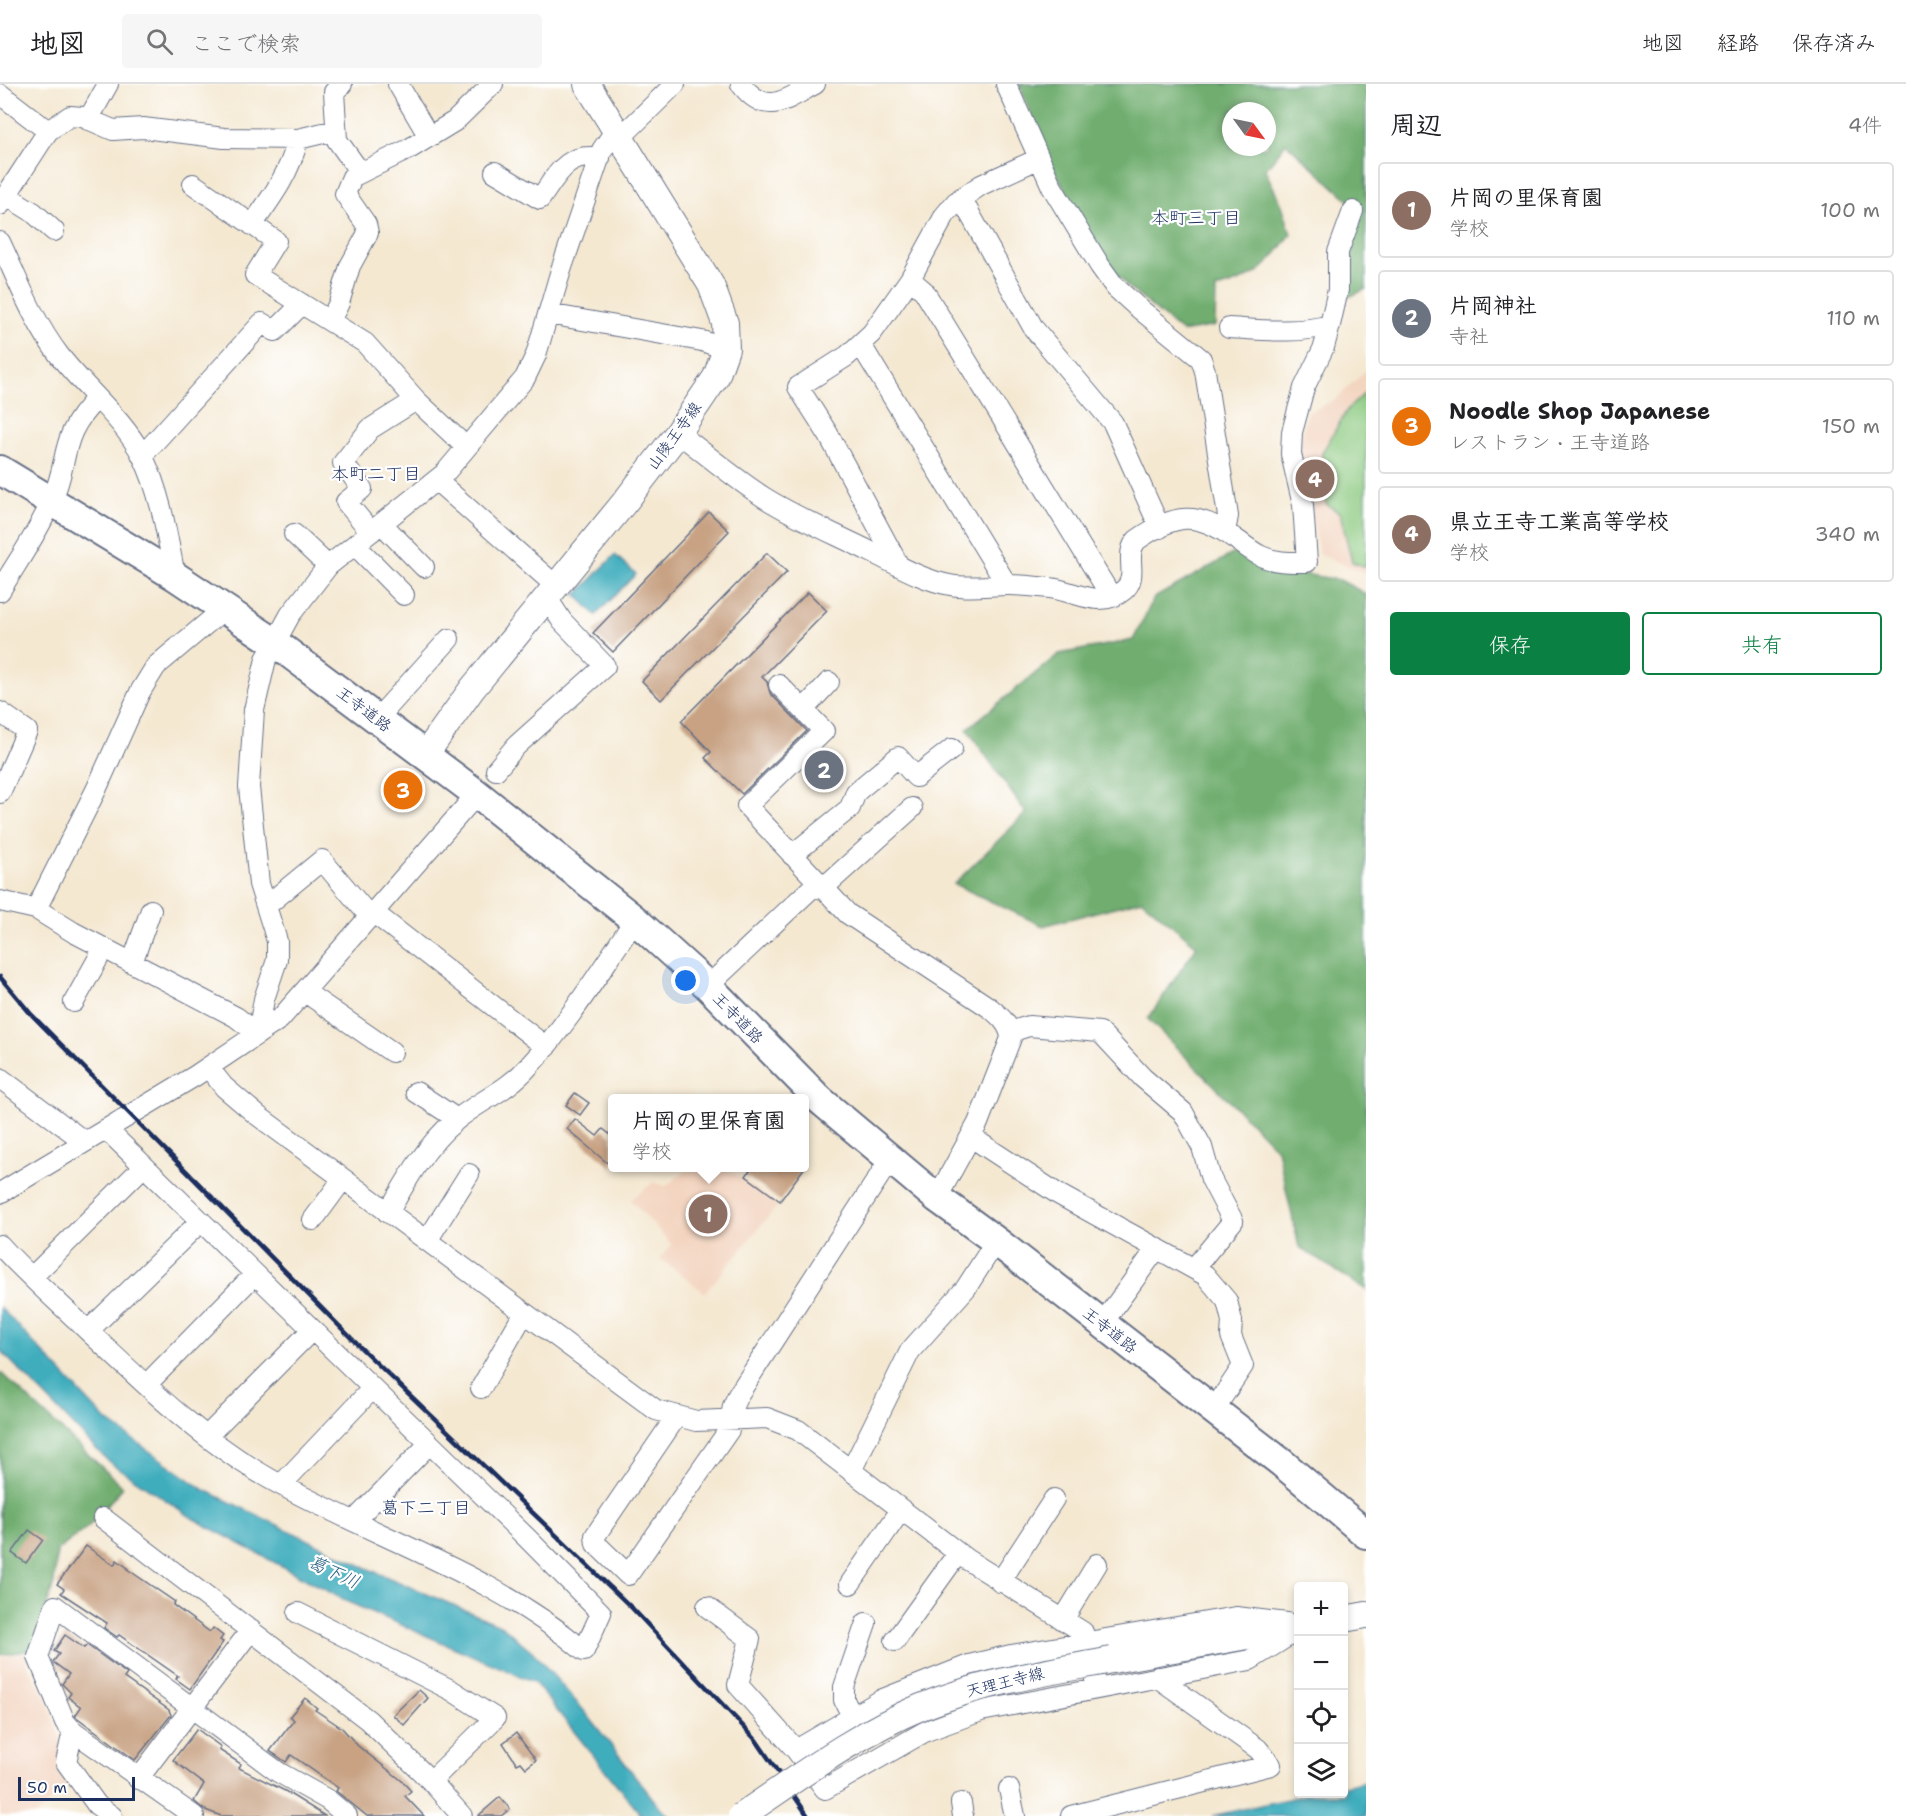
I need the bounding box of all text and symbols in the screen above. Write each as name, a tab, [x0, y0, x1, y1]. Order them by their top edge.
search box	[122, 14, 542, 68]
text: 地図	[30, 24, 86, 62]
icon: search	[143, 25, 176, 58]
text: ここで検索	[191, 29, 301, 58]
text: 地図	[1642, 29, 1684, 57]
text: 経路	[1717, 29, 1759, 57]
text: 保存済み	[1792, 29, 1876, 57]
north arrow	[1222, 102, 1276, 156]
text: 周辺	[1390, 107, 1442, 142]
text: 4件	[1848, 112, 1882, 138]
text: 片岡の里保育園	[1449, 183, 1603, 212]
text: 1	[1407, 197, 1416, 223]
text: 100 m	[1820, 197, 1880, 223]
district label: 本町三丁目	[1151, 206, 1241, 230]
text: 学校	[1449, 215, 1489, 241]
text: 片岡神社	[1449, 291, 1537, 320]
text: 2	[1405, 305, 1419, 331]
text: 110 m	[1826, 305, 1880, 331]
text: 寺社	[1449, 323, 1489, 349]
street label: 山陵王寺線	[642, 397, 706, 475]
text: Noodle Shop Japanese	[1449, 397, 1710, 426]
text: 3	[1405, 413, 1419, 439]
text: 150 m	[1822, 413, 1880, 439]
text: レストラン · 王寺道路	[1449, 429, 1650, 455]
pin: 4	[1296, 456, 1334, 502]
district label: 本町二丁目	[331, 462, 421, 486]
text: 県立王寺工業高等学校	[1449, 507, 1669, 536]
text: 4	[1405, 521, 1419, 547]
text: 340 m	[1815, 521, 1880, 547]
text: 学校	[1449, 539, 1489, 565]
button: 保存	[1390, 612, 1630, 675]
button: 共有	[1642, 612, 1882, 675]
street label: 王寺道路	[332, 681, 396, 737]
pin: 2	[804, 748, 844, 792]
pin: 3	[384, 768, 422, 812]
your location	[671, 966, 700, 995]
street label: 王寺道路	[708, 988, 768, 1048]
popup	[608, 1094, 809, 1172]
text: 片岡の里保育園	[631, 1106, 786, 1135]
text: 学校	[631, 1138, 671, 1164]
pin: 1	[688, 1192, 728, 1236]
street label: 王寺道路	[1078, 1302, 1142, 1358]
district label: 葛下二丁目	[381, 1496, 471, 1520]
water label: 葛下川	[304, 1550, 364, 1594]
map controls	[1294, 1582, 1348, 1798]
button: +	[1294, 1582, 1348, 1636]
button: −	[1294, 1636, 1348, 1690]
street label: 天理王寺線	[964, 1662, 1046, 1702]
button: locate	[1294, 1690, 1348, 1744]
button: layers	[1294, 1744, 1348, 1798]
scale bar	[18, 1774, 135, 1802]
text: 50 m	[27, 1777, 67, 1798]

